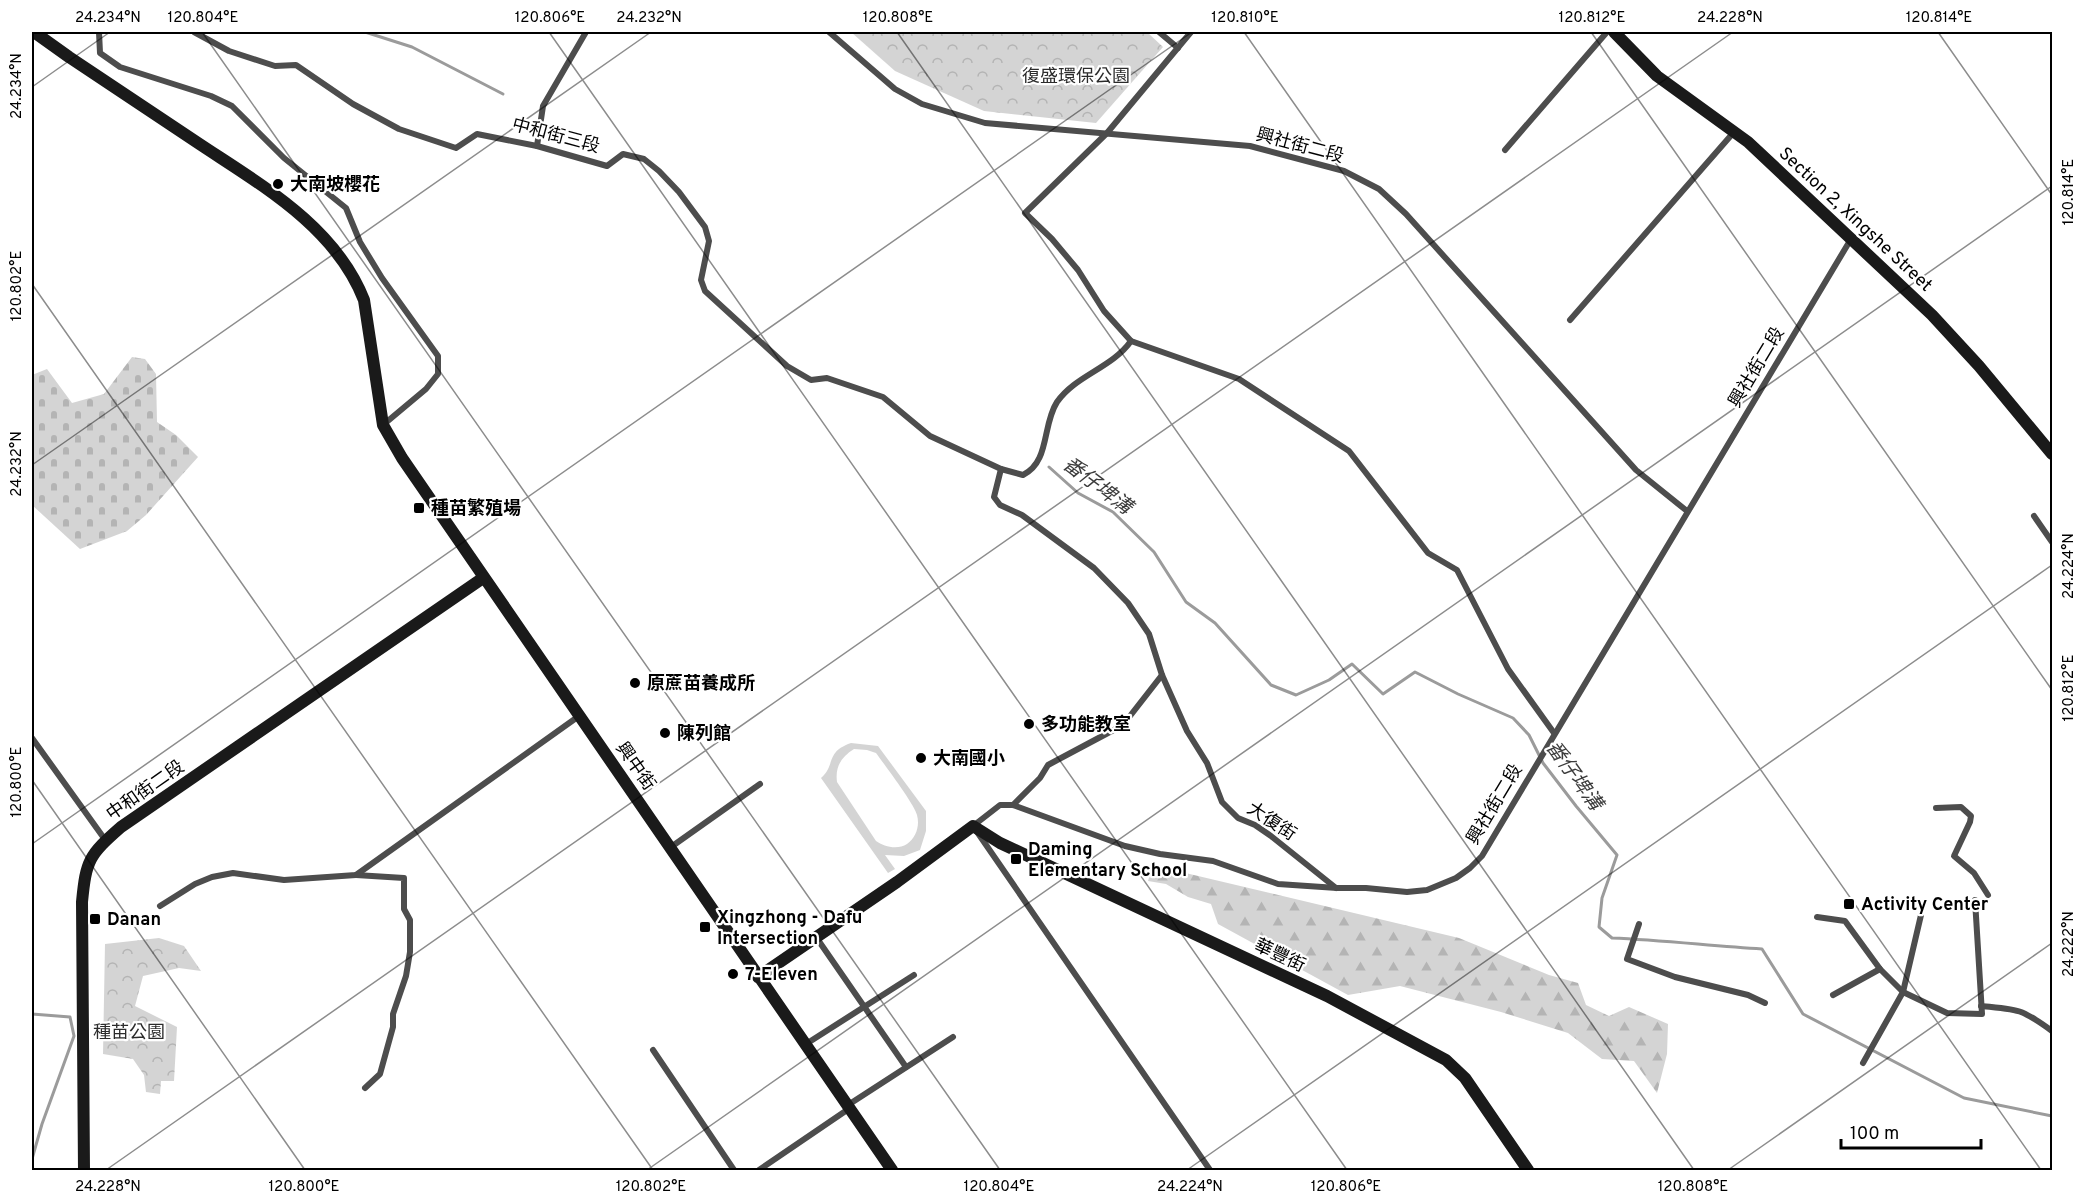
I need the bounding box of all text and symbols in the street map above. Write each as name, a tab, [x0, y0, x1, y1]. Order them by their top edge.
text: 24.234°N	[75, 9, 141, 28]
text: 120.804°E	[168, 9, 238, 28]
text: 120.806°E	[515, 9, 585, 28]
text: 24.232°N	[616, 9, 682, 28]
text: 120.808°E	[863, 9, 933, 28]
text: 120.810°E	[1211, 9, 1279, 28]
text: 120.812°E	[1559, 9, 1625, 28]
text: 24.228°N	[1697, 9, 1763, 28]
text: 120.814°E	[1906, 9, 1972, 28]
text: 24.234°N	[8, 53, 27, 119]
park label: 復盛環保公園	[1022, 66, 1130, 89]
street label: 中和街三段	[509, 114, 602, 159]
street label: 興社街二段	[1253, 124, 1346, 169]
street label: Section 2, Xingshe Street	[1773, 143, 1937, 297]
text: 120.814°E	[2060, 159, 2079, 225]
place label: 大南坡櫻花	[290, 174, 380, 197]
marker: 大南坡櫻花	[271, 177, 285, 191]
text: 120.802°E	[8, 251, 27, 321]
street label: 興社街二段	[1724, 323, 1790, 412]
text: 24.232°N	[8, 431, 27, 497]
water label: 番仔埤溝	[1057, 452, 1139, 523]
place label: 種苗繁殖場	[431, 498, 521, 521]
marker: 種苗繁殖場	[412, 501, 426, 515]
text: 24.224°N	[2060, 533, 2079, 599]
text: 120.812°E	[2060, 655, 2079, 721]
place label: 原蔗苗養成所	[647, 673, 755, 696]
marker: 原蔗苗養成所	[628, 676, 642, 690]
place label: 多功能教室	[1041, 714, 1131, 737]
marker: 多功能教室	[1022, 717, 1036, 731]
place label: 陳列館	[677, 723, 731, 746]
marker: 陳列館	[658, 726, 672, 740]
water label: 番仔埤溝	[1539, 736, 1609, 819]
street label: 興中街	[610, 738, 660, 796]
text: 120.800°E	[8, 746, 27, 818]
place label: 大南國小	[933, 748, 1005, 771]
marker: 大南國小	[914, 751, 928, 765]
street label: 中和街二段	[102, 756, 189, 826]
street label: 興社街二段	[1462, 760, 1528, 849]
street label: 大復街	[1242, 798, 1300, 847]
place label: Daming Elementary School	[1028, 839, 1187, 883]
marker: Daming Elementary School	[1009, 852, 1023, 866]
place label: Activity Center	[1861, 894, 1989, 917]
marker: Activity Center	[1842, 897, 1856, 911]
place label: Xingzhong - Dafu Intersection	[717, 907, 863, 951]
place label: Danan	[107, 909, 161, 932]
text: 24.222°N	[2060, 911, 2079, 977]
marker: Danan	[88, 912, 102, 926]
marker: Xingzhong - Dafu Intersection	[698, 920, 712, 934]
street label: 華豐街	[1250, 935, 1309, 978]
place label: 7-Eleven	[745, 964, 818, 987]
marker: 7-Eleven	[726, 967, 740, 981]
park label: 種苗公園	[93, 1022, 165, 1045]
scale bar	[1841, 1112, 1980, 1150]
text: 100 m	[1850, 1123, 1899, 1146]
text: 24.228°N	[75, 1178, 141, 1197]
text: 120.800°E	[268, 1178, 340, 1197]
text: 120.802°E	[616, 1178, 686, 1197]
text: 120.804°E	[964, 1178, 1034, 1197]
text: 24.224°N	[1157, 1178, 1223, 1197]
text: 120.806°E	[1311, 1178, 1381, 1197]
text: 120.808°E	[1658, 1178, 1728, 1197]

